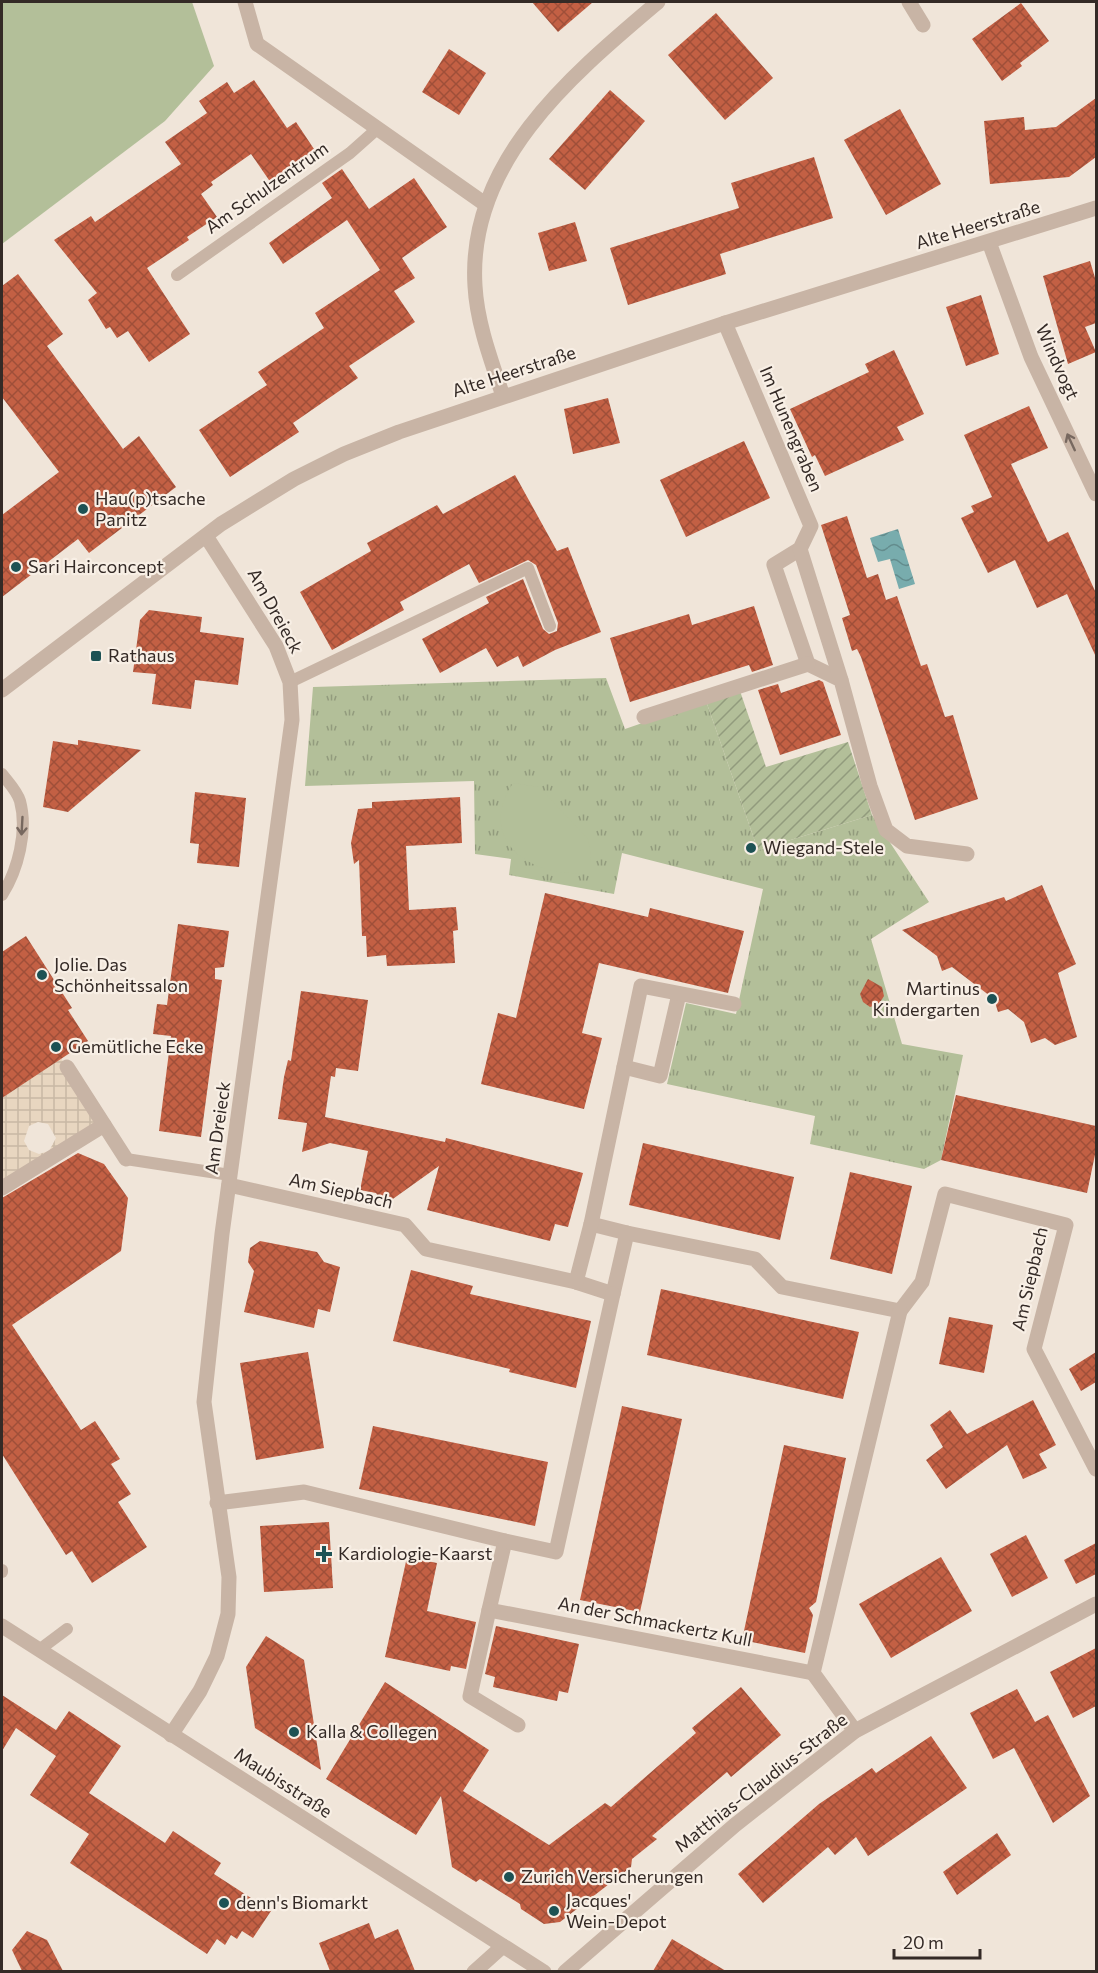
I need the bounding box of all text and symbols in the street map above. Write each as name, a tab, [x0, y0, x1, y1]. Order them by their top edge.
street label: Am Schulzentrum	[201, 137, 332, 238]
street label: Alte Heerstraße	[913, 195, 1043, 253]
street label: Windvogt	[1031, 320, 1084, 403]
street label: Alte Heerstraße	[449, 341, 578, 401]
street label: Im Hunengraben	[756, 362, 828, 495]
one-way arrow	[1065, 433, 1077, 451]
place label: Hau(p)tsache Panitz	[95, 487, 206, 530]
marker: Hau(p)tsache Panitz	[76, 502, 90, 516]
place label: Sari Hairconcept	[28, 555, 164, 577]
marker: Sari Hairconcept	[9, 560, 23, 574]
street label: Am Dreieck	[243, 564, 308, 657]
place label: Rathaus	[108, 644, 175, 666]
marker: Rathaus	[89, 649, 103, 663]
one-way arrow	[16, 816, 27, 836]
place label: Wiegand-Stele	[763, 836, 884, 858]
marker: Wiegand-Stele	[744, 841, 758, 855]
place label: Jolie. Das Schönheitssalon	[54, 953, 188, 996]
marker: Jolie. Das Schönheitssalon	[35, 968, 49, 982]
place label: Martinus Kindergarten	[873, 977, 980, 1020]
marker: Martinus Kindergarten	[985, 992, 999, 1006]
place label: Gemütliche Ecke	[68, 1035, 204, 1057]
marker: Gemütliche Ecke	[49, 1040, 63, 1054]
street label: Am Dreieck	[200, 1080, 234, 1176]
street label: Am Siepbach	[287, 1167, 395, 1213]
street label: Am Siepbach	[1006, 1225, 1052, 1333]
place label: Kardiologie-Kaarst	[338, 1542, 492, 1564]
marker: Kardiologie-Kaarst	[315, 1545, 333, 1563]
street label: An der Schmackertz Kull	[556, 1591, 754, 1651]
street label: Matthias-Claudius-Straße	[670, 1708, 851, 1857]
place label: Kalla & Collegen	[306, 1720, 437, 1742]
marker: Kalla & Collegen	[287, 1725, 301, 1739]
street label: Maubisstraße	[230, 1742, 337, 1822]
place label: Zurich Versicherungen	[521, 1865, 704, 1887]
marker: Zurich Versicherungen	[502, 1870, 516, 1884]
place label: Jacques' Wein-Depot	[566, 1889, 667, 1932]
place label: denn's Biomarkt	[236, 1891, 368, 1913]
marker: denn's Biomarkt	[217, 1896, 231, 1910]
marker: Jacques' Wein-Depot	[547, 1904, 561, 1918]
scale bar	[894, 1922, 980, 1960]
text: 20 m	[903, 1931, 944, 1953]

